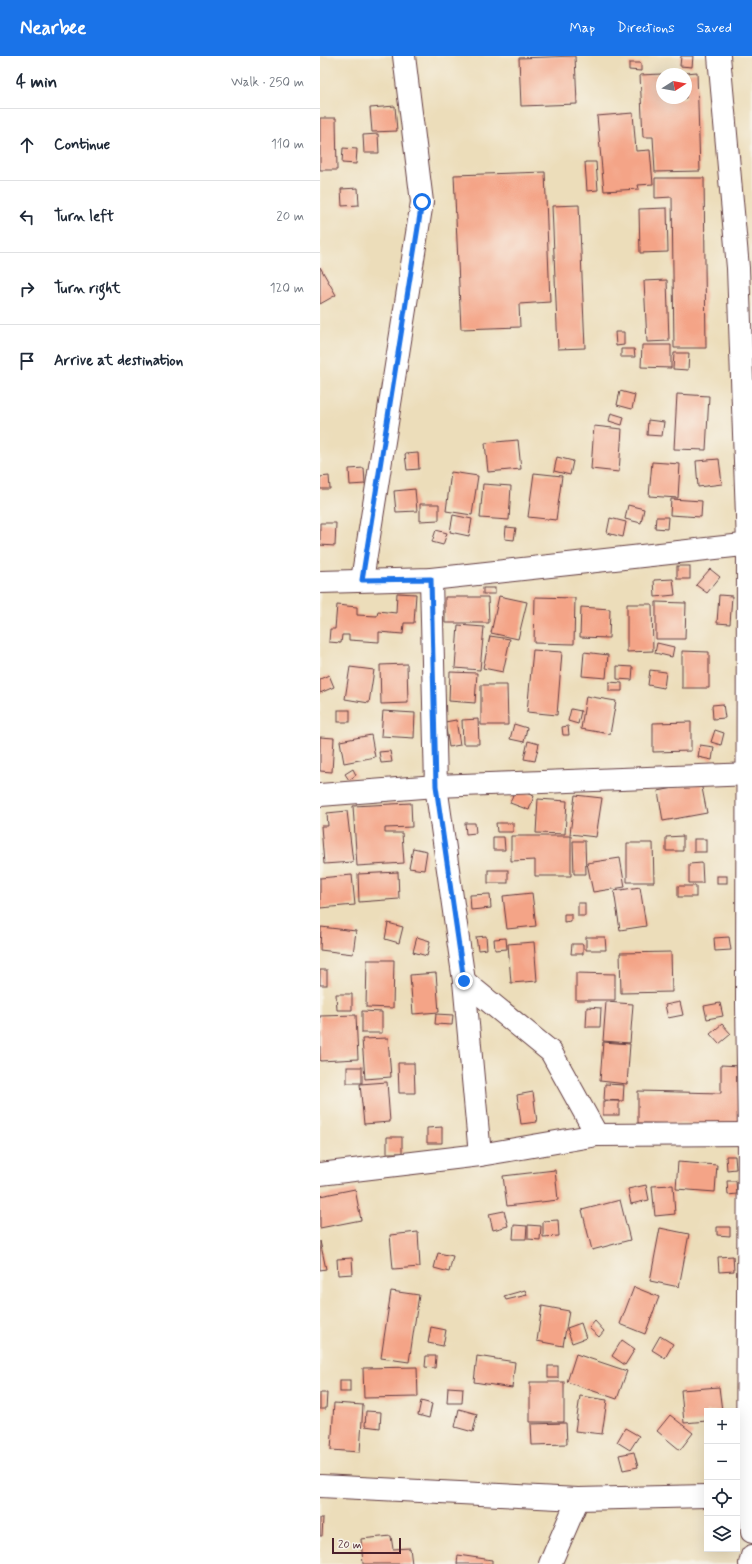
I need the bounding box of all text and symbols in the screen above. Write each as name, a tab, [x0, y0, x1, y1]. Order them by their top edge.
text: Nearbee	[20, 16, 86, 41]
text: Map	[569, 19, 595, 37]
text: Directions	[617, 19, 675, 37]
text: Saved	[697, 19, 732, 37]
north arrow	[656, 68, 692, 104]
text: 4 min	[16, 71, 57, 93]
text: Walk · 250 m	[231, 74, 304, 91]
icon: ahead	[16, 134, 38, 156]
text: Continue	[54, 135, 110, 155]
text: 110 m	[271, 136, 304, 153]
route start	[413, 193, 431, 211]
icon: left	[16, 206, 38, 228]
text: Turn left	[54, 207, 114, 227]
text: 20 m	[276, 208, 304, 225]
icon: right	[16, 278, 38, 300]
text: Turn right	[54, 279, 121, 299]
text: 120 m	[270, 280, 304, 297]
icon: arrive	[16, 350, 38, 372]
text: Arrive at destination	[54, 351, 183, 371]
route end	[455, 972, 473, 990]
map controls	[704, 1408, 740, 1552]
button: +	[704, 1408, 740, 1444]
button: −	[704, 1444, 740, 1480]
button: locate	[704, 1480, 740, 1516]
button: layers	[704, 1516, 740, 1552]
scale bar	[332, 1536, 401, 1555]
text: 20 m	[338, 1538, 361, 1552]

